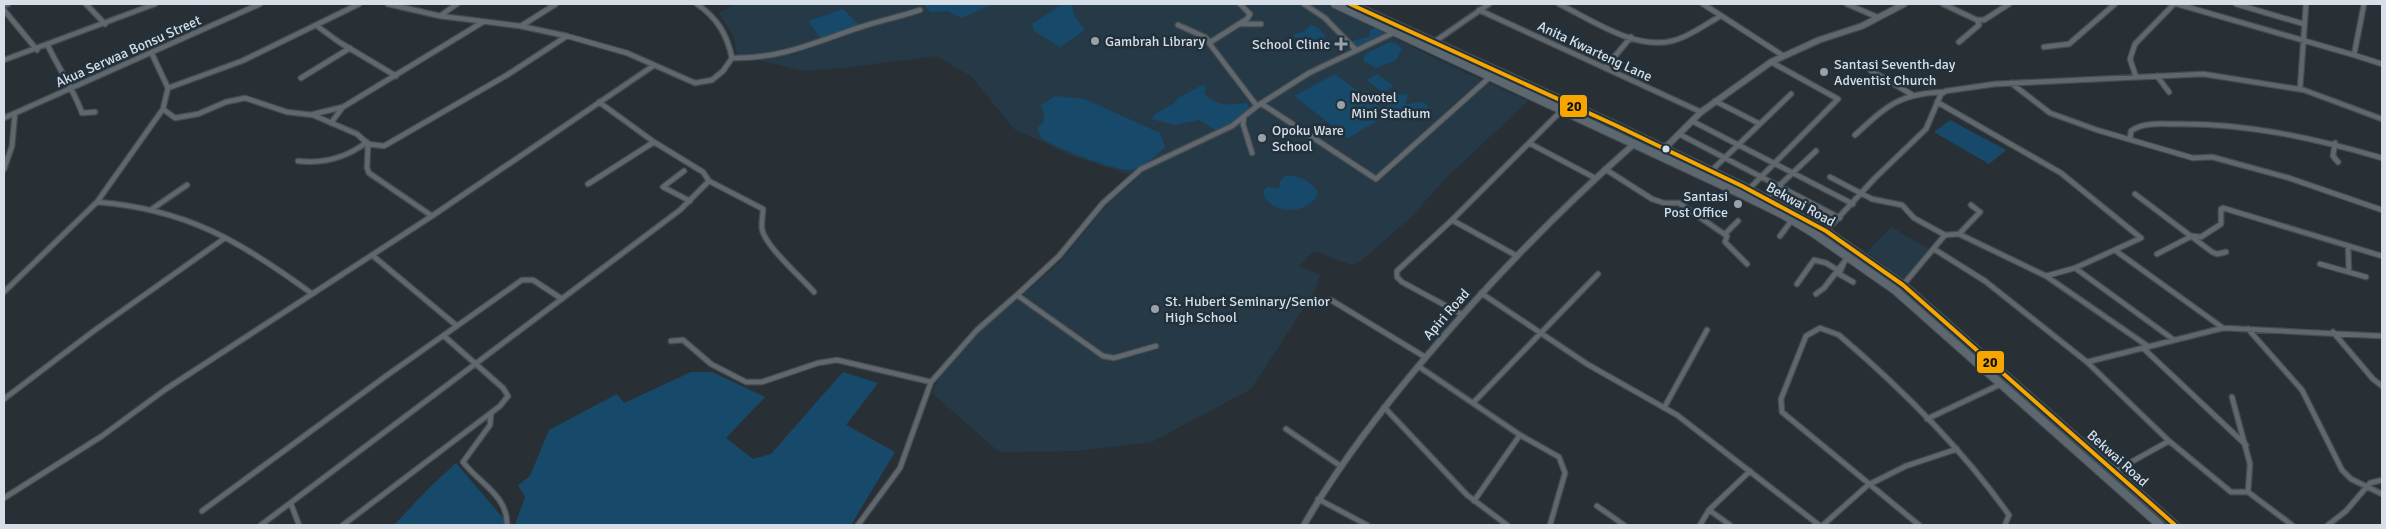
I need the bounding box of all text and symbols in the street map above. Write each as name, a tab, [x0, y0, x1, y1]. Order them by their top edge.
street label: Akua Serwaa Bonsu Street	[53, 12, 204, 91]
street label: Anita Kwarteng Lane	[1535, 17, 1655, 85]
place label: Gambrah Library	[1105, 33, 1205, 50]
marker: Gambrah Library	[1089, 35, 1101, 47]
place label: School Clinic	[1252, 36, 1330, 53]
marker: School Clinic	[1334, 37, 1348, 51]
place label: Santasi Seventh-day Adventist Church	[1834, 56, 1956, 89]
marker: Santasi Seventh-day Adventist Church	[1818, 66, 1830, 78]
place label: Novotel Mini Stadium	[1351, 89, 1430, 122]
line badge: 20	[1559, 94, 1588, 118]
text: 20	[1566, 98, 1582, 115]
marker: Novotel Mini Stadium	[1335, 99, 1347, 111]
place label: Opoku Ware School	[1272, 122, 1344, 155]
marker: Opoku Ware School	[1256, 132, 1268, 144]
unlabelled marker	[1661, 144, 1671, 154]
street label: Bekwai Road	[1763, 178, 1838, 230]
place label: Santasi Post Office	[1664, 188, 1728, 221]
marker: Santasi Post Office	[1732, 198, 1744, 210]
street label: Apiri Road	[1420, 285, 1473, 343]
place label: St. Hubert Seminary/Senior High School	[1165, 293, 1331, 326]
marker: St. Hubert Seminary/Senior High School	[1149, 303, 1161, 315]
line badge: 20	[1976, 350, 2005, 374]
text: 20	[1982, 354, 1998, 371]
street label: Bekwai Road	[2084, 426, 2152, 490]

